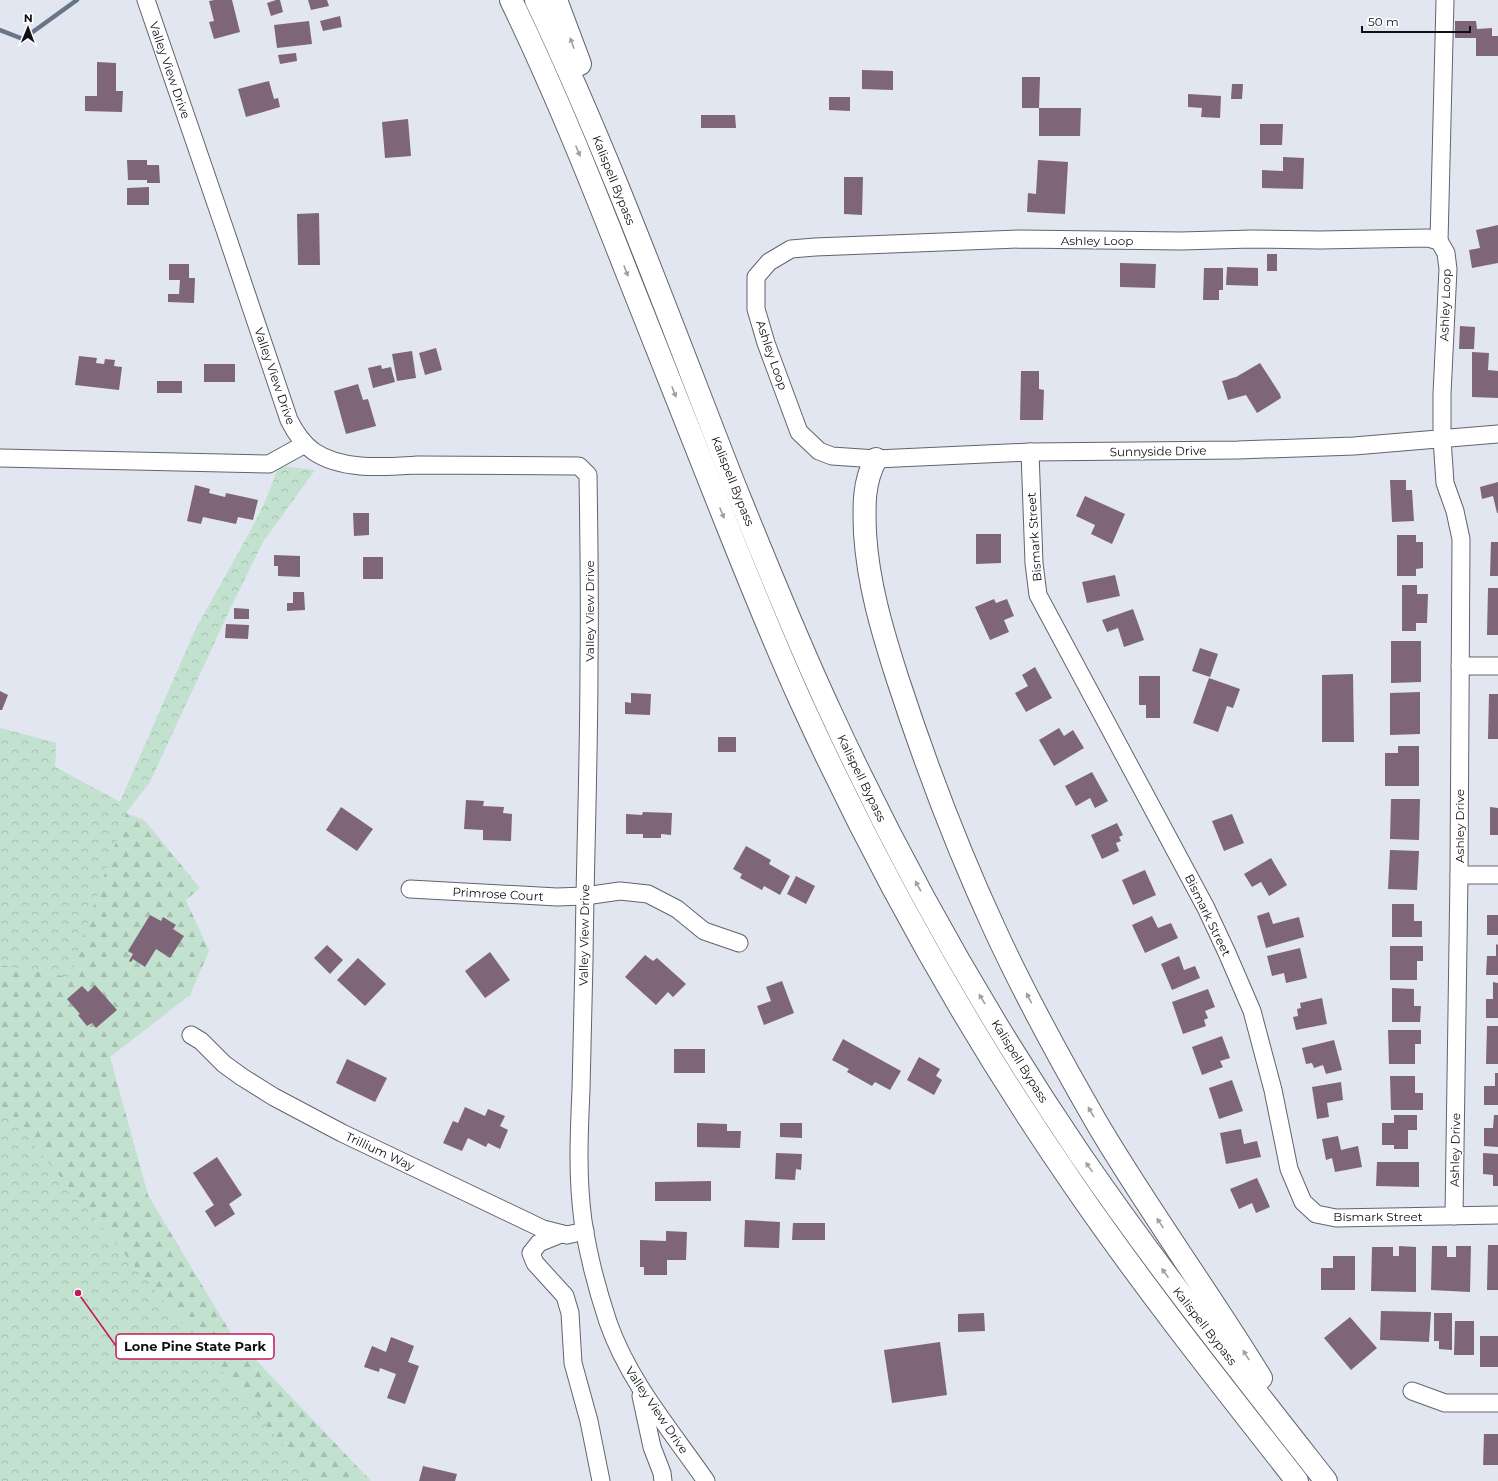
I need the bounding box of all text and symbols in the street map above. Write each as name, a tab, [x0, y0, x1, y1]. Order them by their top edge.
north arrow	[8, 8, 48, 48]
scale bar	[1362, 8, 1470, 34]
text: N	[24, 11, 33, 25]
text: 50 m	[1368, 14, 1399, 29]
street label: Valley View Drive	[146, 19, 194, 121]
one-way arrow	[569, 37, 575, 49]
street label: Kalispell Bypass	[589, 133, 639, 227]
one-way arrow	[575, 145, 581, 157]
street label: Ashley Loop	[1061, 233, 1133, 248]
one-way arrow	[624, 266, 630, 278]
street label: Ashley Loop	[1436, 268, 1454, 342]
street label: Ashley Loop	[753, 318, 791, 392]
street label: Valley View Drive	[251, 325, 299, 427]
one-way arrow	[671, 387, 677, 399]
street label: Kalispell Bypass	[708, 434, 758, 528]
street label: Sunnyside Drive	[1109, 443, 1207, 459]
street label: Bismark Street	[1023, 492, 1045, 582]
one-way arrow	[720, 507, 726, 519]
street label: Valley View Drive	[582, 560, 597, 662]
street label: Kalispell Bypass	[834, 732, 890, 824]
street label: Ashley Drive	[1452, 789, 1467, 863]
street label: Bismark Street	[1182, 872, 1234, 959]
one-way arrow	[914, 880, 921, 892]
street label: Primrose Court	[452, 884, 544, 904]
street label: Valley View Drive	[576, 884, 592, 986]
one-way arrow	[978, 993, 985, 1005]
one-way arrow	[1025, 993, 1032, 1004]
street label: Kalispell Bypass	[988, 1017, 1052, 1105]
one-way arrow	[1087, 1107, 1094, 1118]
street label: Ashley Drive	[1447, 1113, 1463, 1187]
street label: Trillium Way	[343, 1128, 417, 1174]
one-way arrow	[1085, 1162, 1093, 1173]
street label: Bismark Street	[1333, 1209, 1423, 1224]
one-way arrow	[1156, 1217, 1163, 1229]
one-way arrow	[1161, 1268, 1169, 1279]
street label: Kalispell Bypass	[1170, 1284, 1240, 1368]
callout: Lone Pine State Park	[116, 1334, 274, 1359]
text: Lone Pine State Park	[124, 1338, 267, 1354]
one-way arrow	[1243, 1349, 1250, 1361]
street label: Valley View Drive	[622, 1364, 692, 1456]

